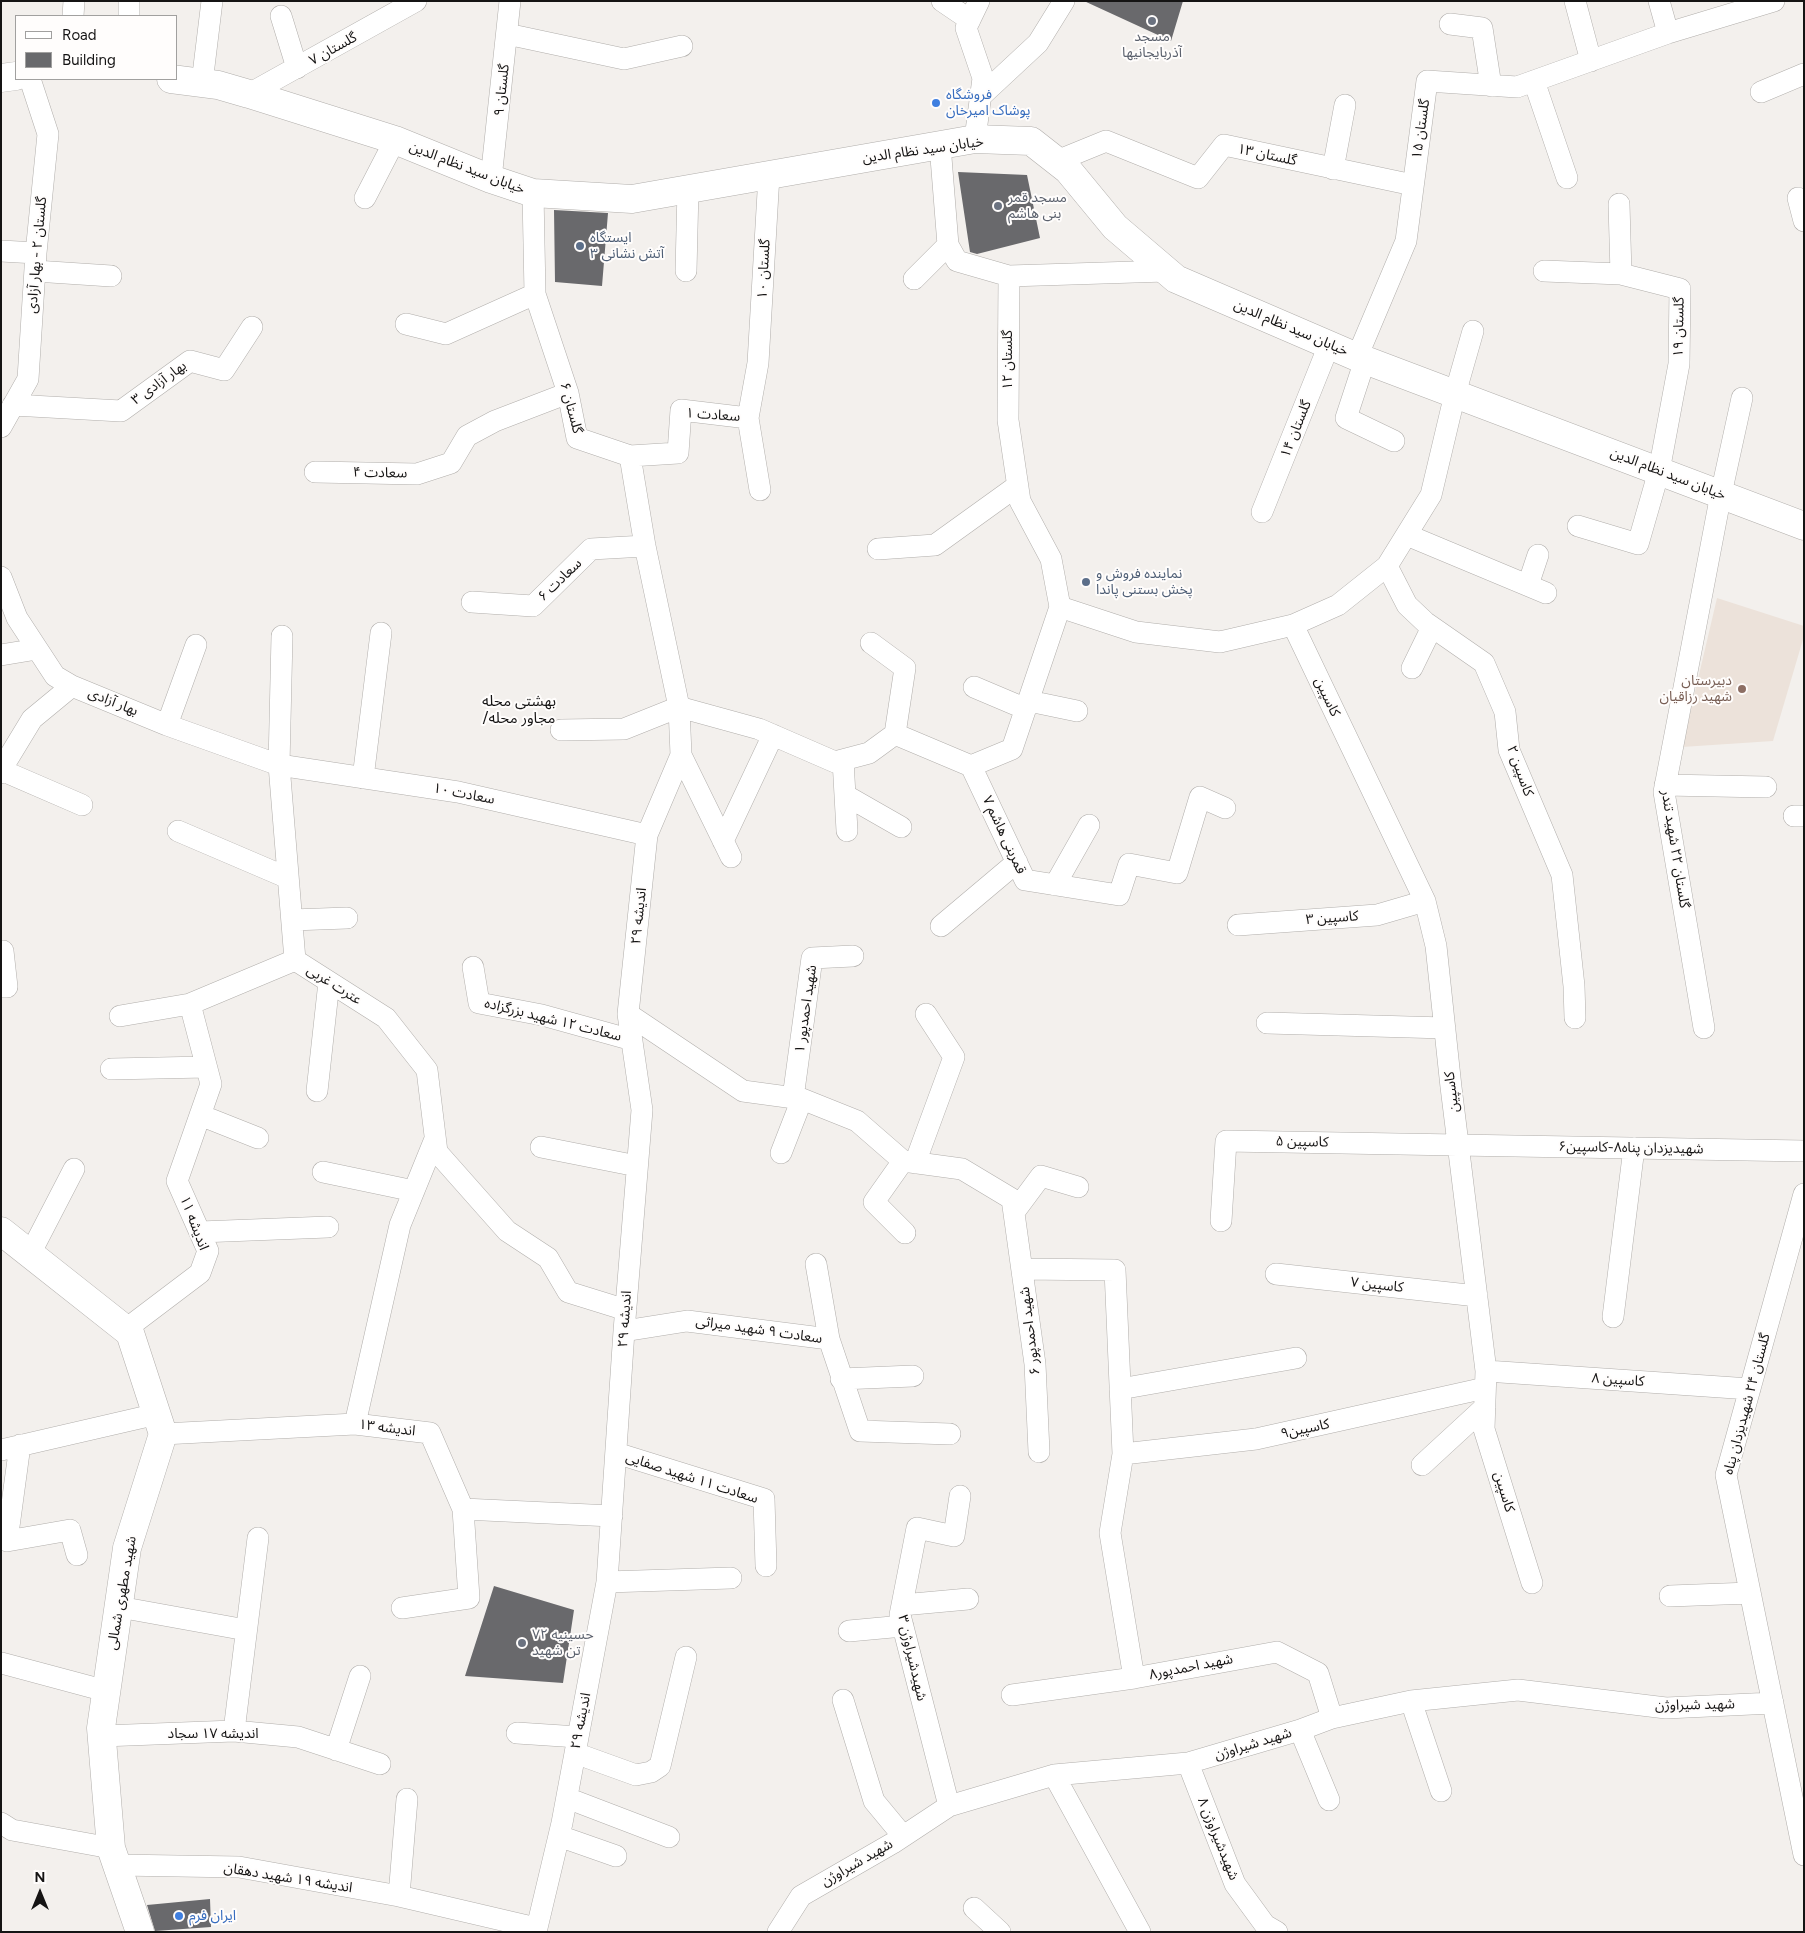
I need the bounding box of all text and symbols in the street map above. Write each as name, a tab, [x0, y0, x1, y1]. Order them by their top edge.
legend	[15, 15, 178, 80]
marker: مسجد آذربایجانیها	[1146, 15, 1158, 27]
text: Road	[62, 26, 97, 44]
street label: گلستان ۷	[306, 29, 360, 69]
place label: مسجد آذربایجانیها	[1122, 29, 1182, 62]
text: Building	[62, 51, 116, 69]
street label: گلستان ۹	[491, 63, 513, 117]
place label: فروشگاه پوشاک امیرخان	[946, 87, 1030, 120]
marker: فروشگاه پوشاک امیرخان	[930, 97, 942, 109]
street label: گلستان ۱۵	[1408, 98, 1434, 160]
street label: خیابان سید نظام الدین	[861, 133, 985, 167]
street label: خیابان سید نظام الدین	[407, 138, 527, 198]
street label: گلستان ۱۳	[1236, 141, 1298, 169]
place label: مسجد قمر بنی هاشم	[1008, 190, 1067, 222]
street label: گلستان ۲ - بهار آزادی	[24, 196, 50, 314]
marker: مسجد قمر بنی هاشم	[992, 200, 1004, 212]
place label: ایستگاه آتش نشانی ۳	[590, 230, 664, 262]
street label: گلستان ۱۰	[754, 238, 774, 300]
marker: ایستگاه آتش نشانی ۳	[574, 240, 586, 252]
street label: خیابان سید نظام الدین	[1231, 296, 1351, 360]
street label: گلستان ۱۹	[1670, 297, 1688, 357]
street label: گلستان ۱۲	[1000, 330, 1016, 390]
street label: بهار آزادی ۳	[128, 357, 190, 409]
street label: گلستان ۶	[556, 381, 586, 435]
street label: گلستان ۱۴	[1277, 398, 1315, 460]
street label: سعادت ۱	[685, 405, 741, 425]
street label: خیابان سید نظام الدین	[1608, 444, 1728, 504]
street label: سعادت ۴	[353, 464, 407, 482]
street label: سعادت ۶	[535, 555, 585, 605]
place label: نماینده فروش و پخش بستنی پاندا	[1096, 566, 1193, 598]
marker: نماینده فروش و پخش بستنی پاندا	[1080, 576, 1092, 588]
place label: دبیرستان شهید رزاقیان	[1659, 673, 1732, 706]
street label: کاسپین	[1311, 675, 1343, 719]
marker: دبیرستان شهید رزاقیان	[1736, 683, 1748, 695]
street label: بهار آزادی	[86, 684, 140, 720]
district label: بهشتی محله /مجاور محله	[482, 693, 556, 728]
street label: کاسپین ۲	[1503, 743, 1537, 799]
street label: سعادت ۱۰	[432, 780, 496, 808]
street label: گلستان ۲۲ شهید تندر	[1657, 789, 1693, 909]
street label: قمربنی هاشم ۷	[979, 793, 1029, 877]
street label: اندیشه ۲۹	[628, 887, 650, 945]
street label: کاسپین ۳	[1305, 908, 1359, 928]
street label: عترت غربی	[304, 962, 364, 1008]
street label: شهید احمدپور ۱	[792, 964, 820, 1054]
street label: سعادت ۱۲ شهید بزرگزاده	[483, 995, 623, 1045]
street label: کاسپین	[1441, 1070, 1463, 1114]
street label: کاسپین ۵	[1275, 1133, 1329, 1151]
street label: شهیدیزدان پناه۸-کاسپین۶	[1558, 1138, 1704, 1158]
street label: اندیشه ۱۱	[176, 1193, 212, 1253]
street label: کاسپین ۷	[1350, 1274, 1404, 1296]
street label: شهید احمدپور ۶	[1016, 1286, 1044, 1376]
street label: اندیشه ۲۹	[615, 1290, 635, 1348]
street label: سعادت ۹ شهید میراثی	[695, 1313, 823, 1347]
street label: گلستان ۲۴ شهیدیزدان پناه	[1720, 1332, 1774, 1476]
street label: کاسپین ۸	[1591, 1370, 1645, 1390]
street label: اندیشه ۱۳	[358, 1416, 416, 1440]
street label: کاسپین۹	[1279, 1416, 1331, 1442]
street label: سعادت ۱۱ شهید صفایی	[624, 1449, 760, 1507]
street label: کاسپین	[1490, 1470, 1518, 1514]
street label: شهید مطهری شمالی	[104, 1535, 140, 1651]
street label: شهیدشیراوژن ۳	[894, 1613, 930, 1703]
place label: حسینیه ۷۲ تن شهید	[532, 1627, 594, 1660]
marker: حسینیه ۷۲ تن شهید	[516, 1637, 528, 1649]
street label: شهید احمدپور۸	[1148, 1651, 1234, 1683]
street label: اندیشه ۲۹	[567, 1691, 595, 1751]
street label: شهید شیراوژن	[1655, 1696, 1735, 1714]
street label: شهید شیراوژن	[1212, 1724, 1294, 1764]
street label: اندیشه ۱۷ سجاد	[167, 1726, 259, 1742]
street label: شهیدشیراوژن ۸	[1194, 1795, 1242, 1883]
street label: شهید شیراوژن	[818, 1836, 896, 1890]
street label: اندیشه ۱۹ شهید دهقان	[223, 1860, 353, 1896]
north arrow	[15, 1868, 65, 1918]
text: N	[35, 1869, 45, 1886]
place label: ایران فرم	[189, 1908, 236, 1924]
marker: ایران فرم	[173, 1910, 185, 1922]

